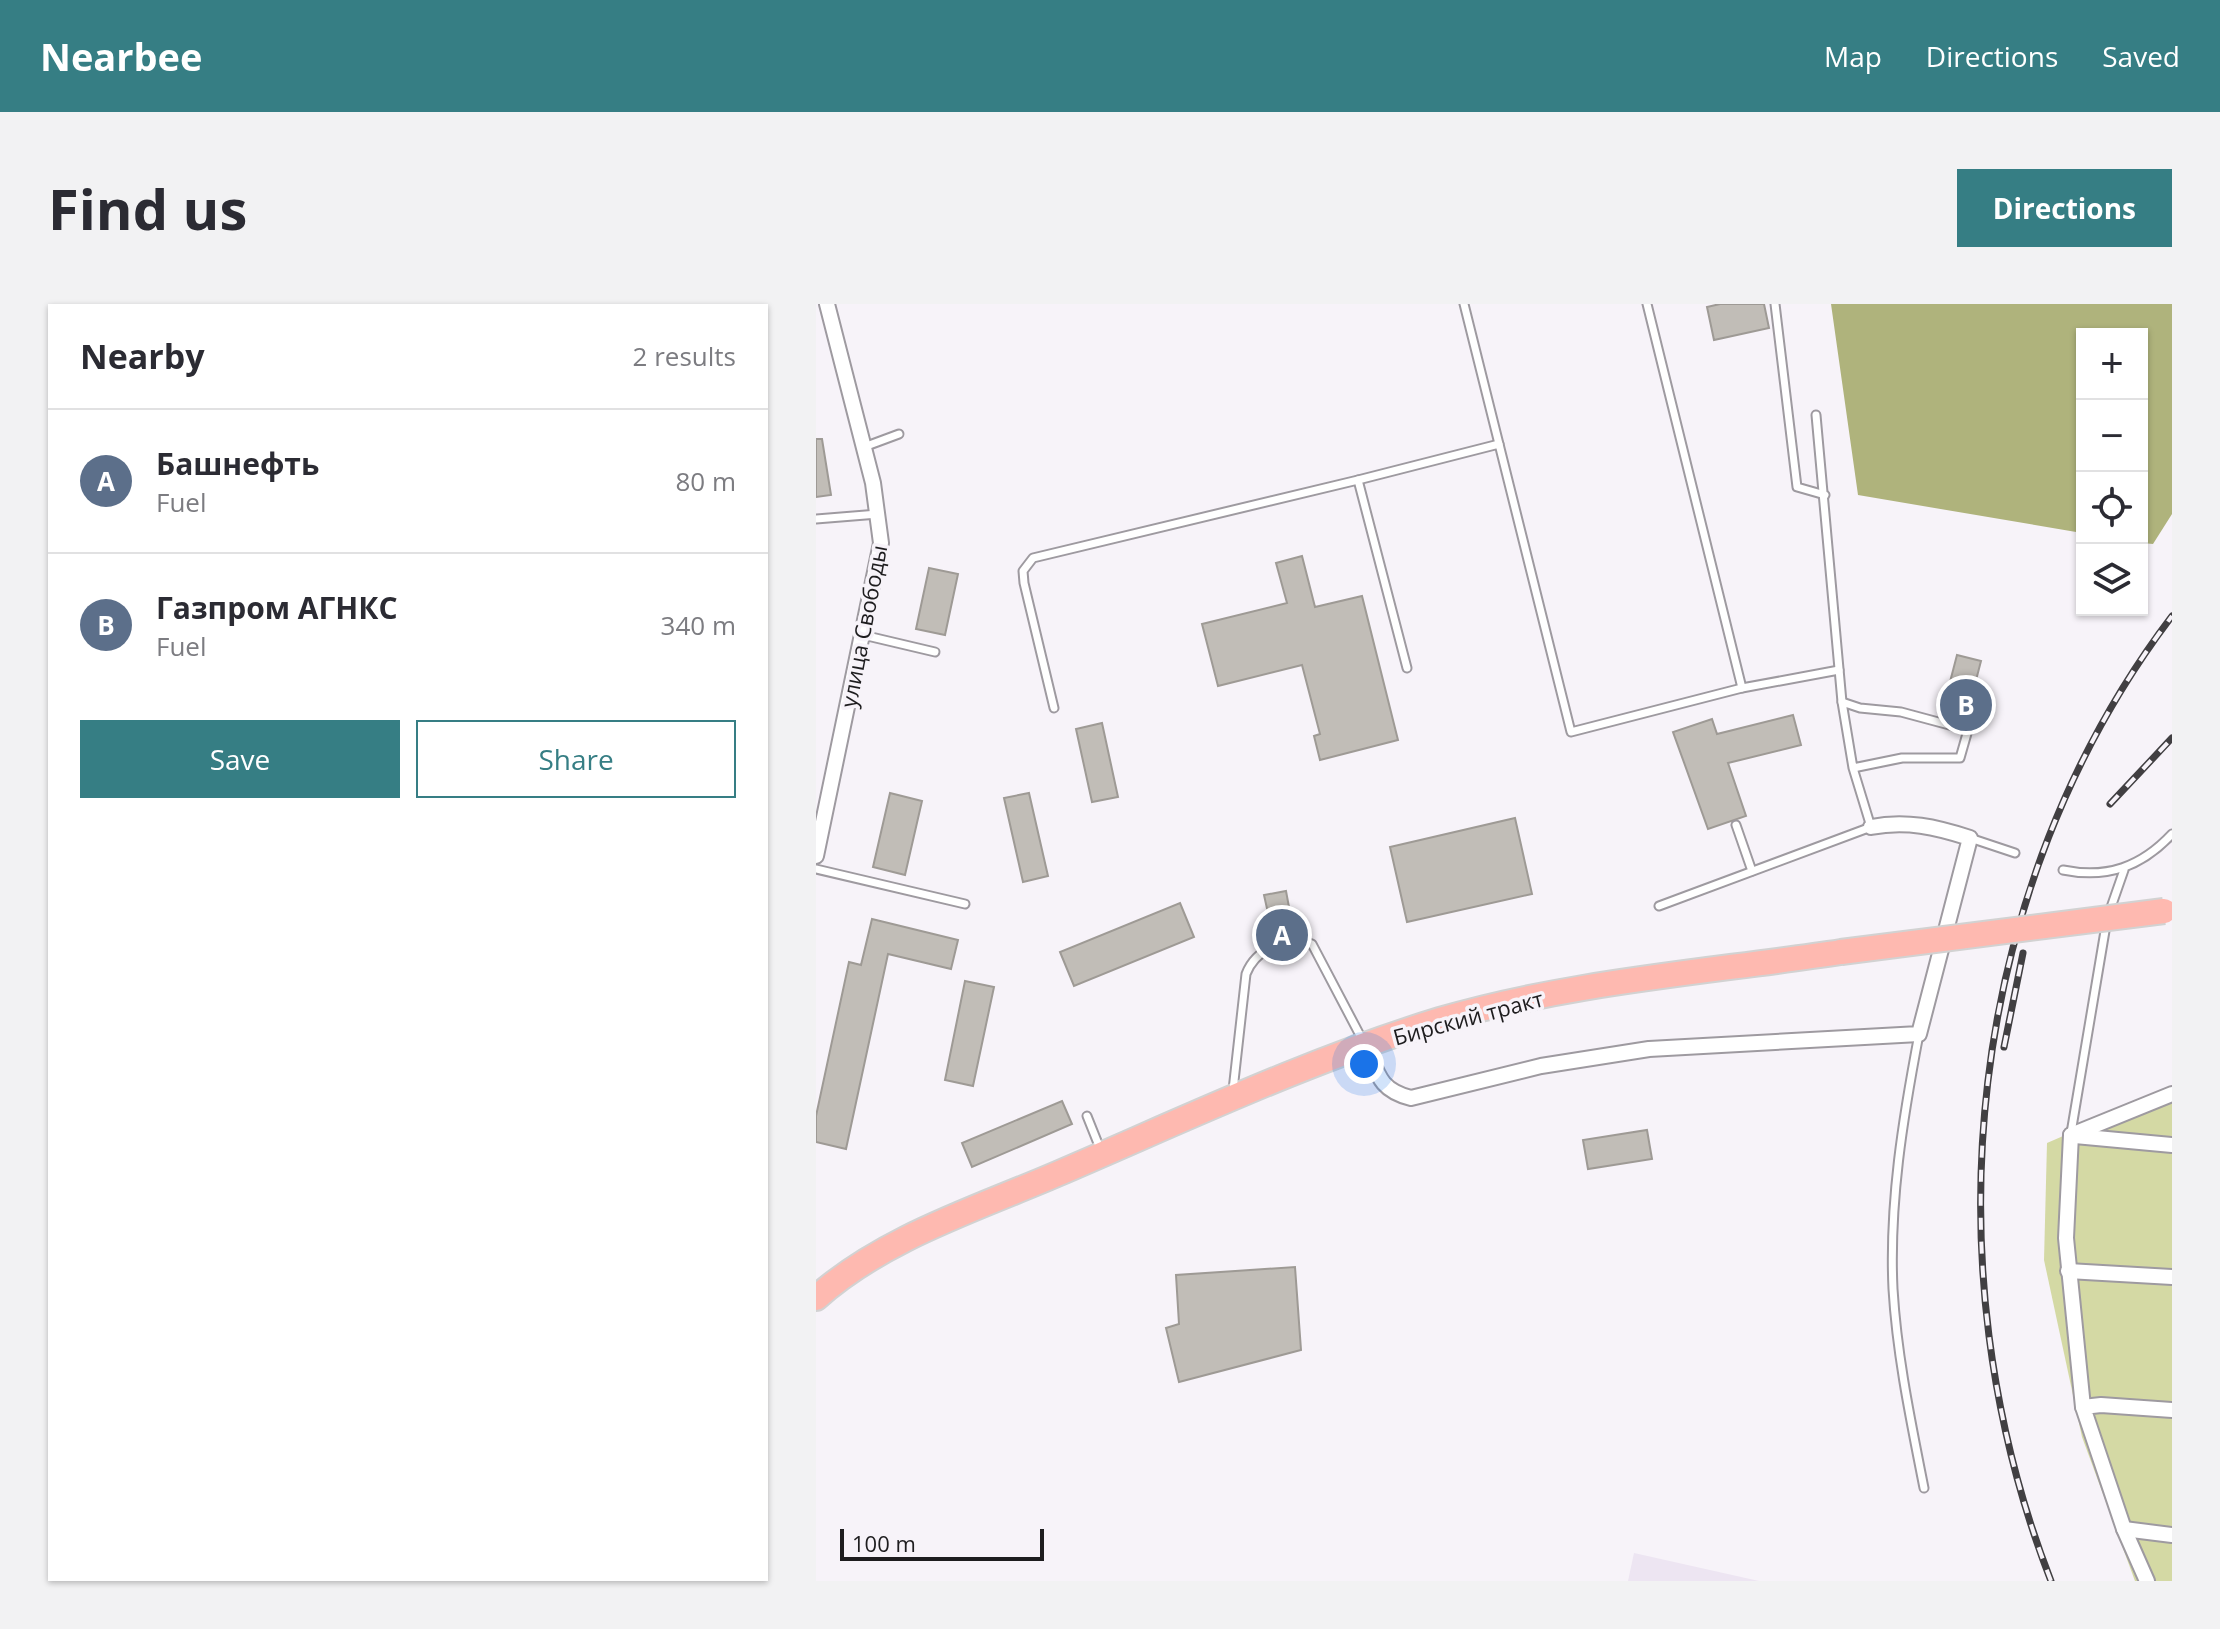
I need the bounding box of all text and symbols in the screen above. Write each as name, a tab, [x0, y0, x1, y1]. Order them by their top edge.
text: Nearbee	[40, 30, 203, 82]
text: Map	[1824, 37, 1882, 75]
text: Directions	[1926, 37, 2058, 75]
text: Saved	[2102, 37, 2180, 75]
button: Directions	[1957, 169, 2172, 247]
text: Find us	[48, 170, 247, 246]
map controls	[2076, 328, 2148, 616]
button: +	[2076, 328, 2148, 400]
text: Nearby	[80, 333, 205, 379]
text: 2 results	[633, 338, 736, 374]
button: −	[2076, 400, 2148, 472]
text: Башнефть	[156, 443, 319, 484]
text: A	[97, 463, 115, 499]
text: 80 m	[675, 463, 736, 499]
button: locate	[2076, 472, 2148, 544]
text: Fuel	[156, 484, 207, 520]
street label: улица Свободы	[833, 542, 893, 710]
button: layers	[2076, 544, 2148, 616]
text: Газпром АГНКС	[156, 587, 398, 628]
text: B	[97, 607, 115, 643]
text: 340 m	[661, 607, 736, 643]
text: Fuel	[156, 628, 207, 664]
pin: B	[1940, 675, 1992, 735]
button: Save	[80, 720, 400, 798]
button: Share	[416, 720, 736, 798]
pin: A	[1256, 905, 1308, 965]
street label: Бирский тракт	[1390, 983, 1546, 1051]
your location	[1344, 1044, 1384, 1084]
scale bar	[840, 1525, 1044, 1561]
text: 100 m	[852, 1528, 916, 1558]

